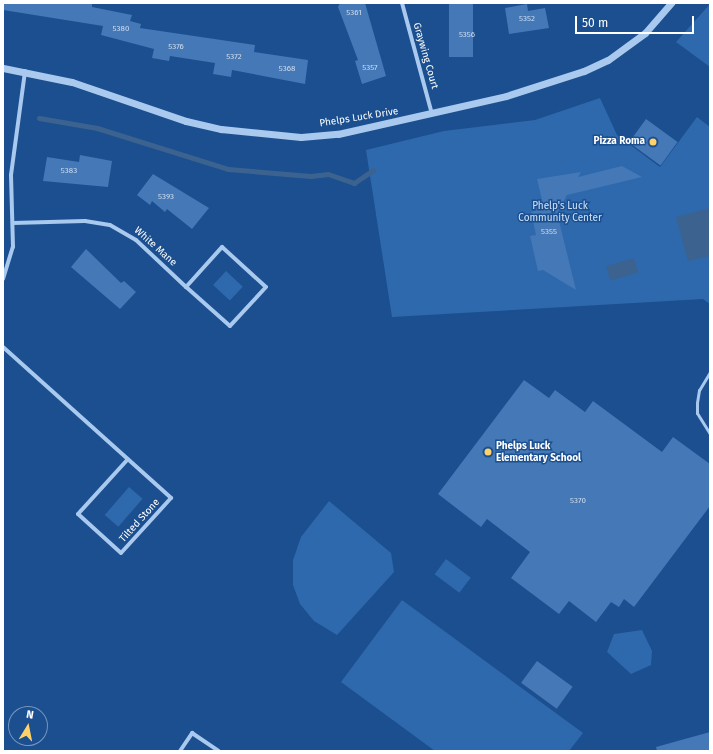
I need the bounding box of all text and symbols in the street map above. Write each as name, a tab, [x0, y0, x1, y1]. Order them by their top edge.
house number: 5361	[346, 8, 362, 18]
scale bar	[577, 8, 696, 34]
house number: 5352	[519, 14, 535, 24]
text: 50 m	[582, 16, 608, 30]
street label: Graywing Court	[410, 22, 440, 90]
house number: 5380	[113, 24, 129, 34]
house number: 5356	[459, 30, 475, 40]
house number: 5376	[168, 42, 184, 52]
house number: 5372	[226, 52, 242, 62]
house number: 5357	[362, 63, 378, 73]
house number: 5368	[279, 64, 295, 74]
street label: Phelps Luck Drive	[319, 106, 399, 130]
place label: Pizza Roma	[594, 136, 645, 148]
marker: Pizza Roma	[648, 137, 658, 147]
house number: 5383	[61, 166, 77, 176]
house number: 5393	[158, 192, 174, 202]
park label: Phelp's Luck Community Center	[518, 200, 602, 224]
street label: White Mane	[131, 225, 179, 269]
house number: 5355	[541, 227, 557, 237]
place label: Phelps Luck Elementary School	[496, 440, 581, 464]
marker: Phelps Luck Elementary School	[483, 447, 493, 457]
house number: 5370	[570, 496, 586, 506]
street label: Tilted Stone	[117, 497, 163, 545]
north arrow	[8, 706, 48, 746]
text: N	[25, 708, 35, 722]

